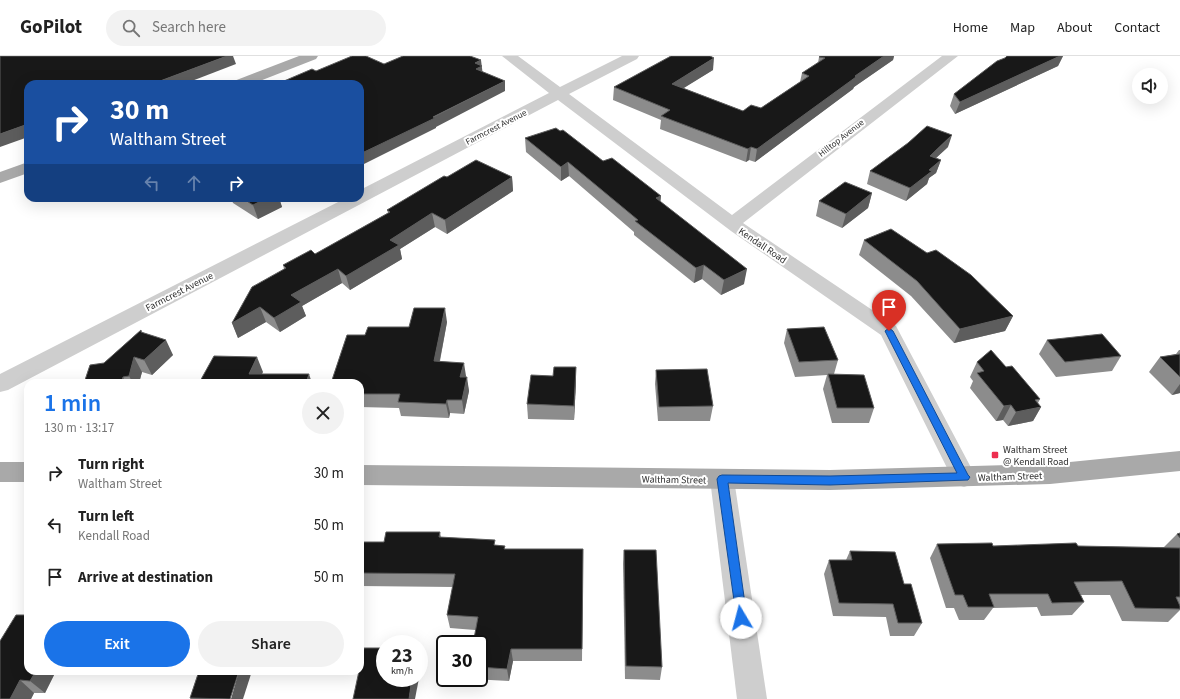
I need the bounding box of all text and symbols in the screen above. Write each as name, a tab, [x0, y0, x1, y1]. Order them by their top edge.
search box	[106, 10, 386, 46]
text: GoPilot	[20, 14, 82, 41]
icon: search	[120, 17, 142, 39]
text: Search here	[152, 17, 226, 38]
text: Home	[953, 18, 988, 38]
text: Map	[1010, 18, 1035, 38]
text: About	[1057, 18, 1092, 38]
text: Contact	[1114, 18, 1160, 38]
map controls	[1132, 68, 1168, 104]
button: sound	[1132, 68, 1168, 104]
text: 30 m	[110, 90, 169, 130]
icon: right	[44, 96, 96, 148]
street label: Farmcrest Avenue	[463, 106, 530, 148]
street label: Hilltop Avenue	[816, 116, 867, 160]
text: Waltham Street	[110, 127, 226, 152]
icon: left	[141, 172, 163, 194]
icon: ahead	[183, 172, 205, 194]
icon: right	[225, 172, 247, 194]
street label: Kendall Road	[736, 225, 789, 267]
street label: Farmcrest Avenue	[143, 269, 216, 315]
pin	[872, 290, 906, 331]
icon: arrive	[878, 296, 900, 318]
text: 1 min	[44, 386, 101, 421]
button: close	[302, 392, 344, 434]
text: 130 m · 13:17	[44, 419, 114, 437]
place label: Waltham Street @ Kendall Road	[1003, 443, 1069, 469]
marker: Waltham Street @ Kendall Road	[990, 450, 1000, 460]
text: Turn right	[78, 454, 144, 475]
icon: right	[44, 462, 66, 484]
text: 30 m	[314, 463, 344, 484]
street label: Waltham Street	[978, 469, 1043, 485]
street label: Waltham Street	[642, 472, 707, 488]
text: Waltham Street	[78, 475, 162, 493]
text: Turn left	[78, 506, 134, 527]
icon: left	[44, 514, 66, 536]
text: 50 m	[314, 515, 344, 536]
text: Kendall Road	[78, 527, 150, 545]
icon: arrive	[44, 566, 66, 588]
text: Arrive at destination	[78, 567, 213, 588]
text: 50 m	[314, 567, 344, 588]
position arrow	[720, 597, 762, 639]
button: Exit	[44, 621, 190, 667]
button: Share	[198, 621, 344, 667]
speed limit sign: 30	[436, 635, 488, 687]
text: 23	[391, 642, 413, 670]
text: km/h	[391, 664, 413, 678]

